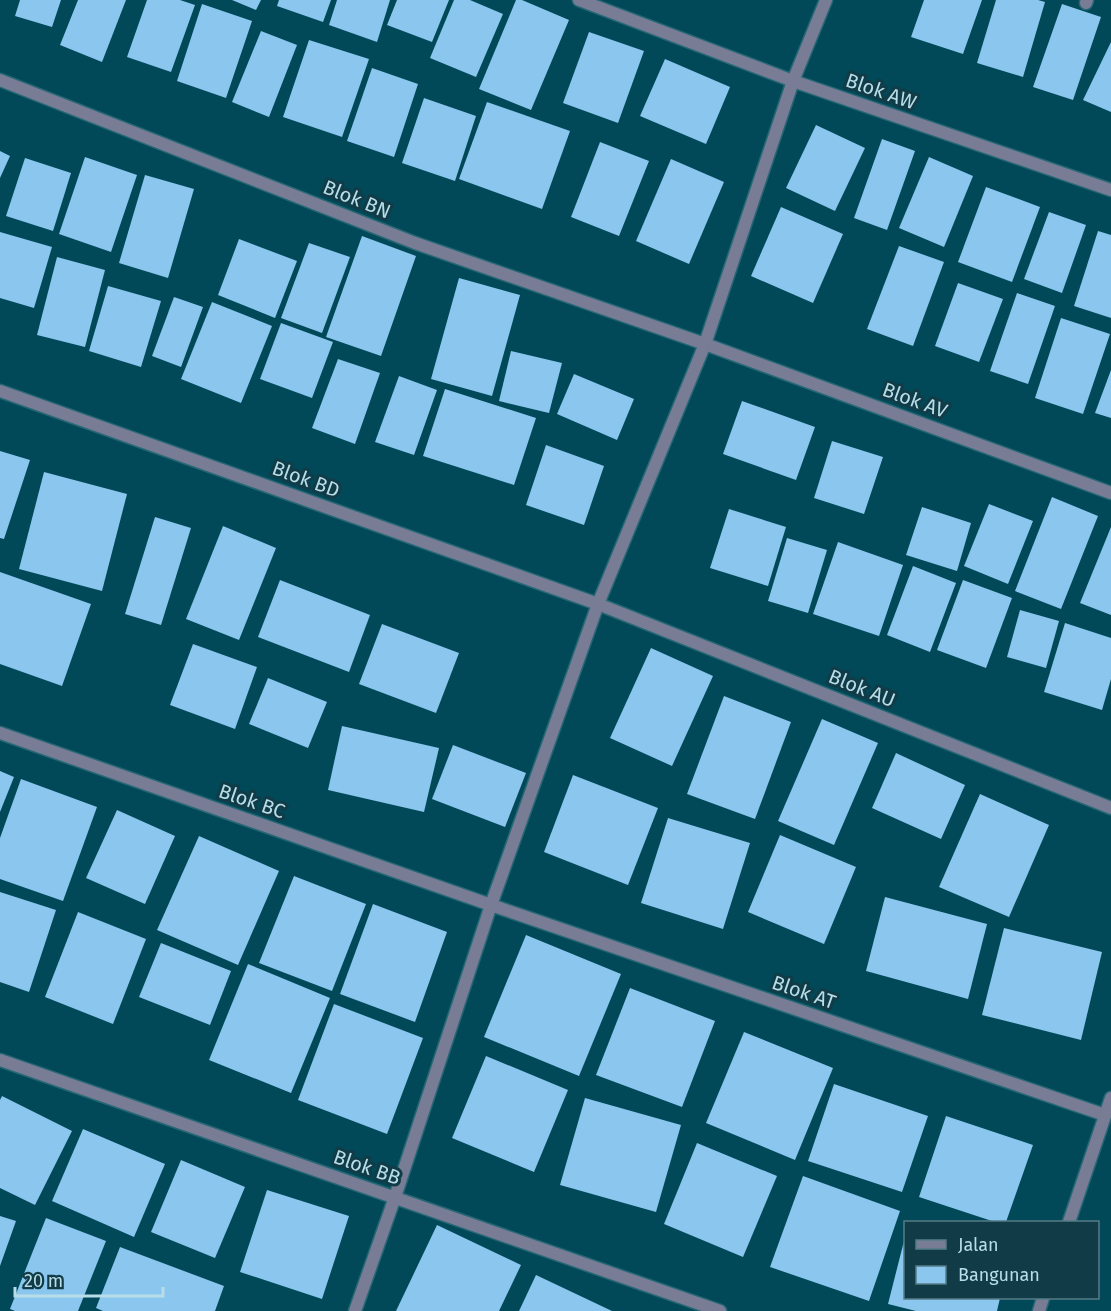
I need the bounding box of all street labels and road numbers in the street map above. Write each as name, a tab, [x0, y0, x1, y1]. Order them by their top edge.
street label: Blok AW	[843, 68, 920, 114]
street label: Blok BN	[320, 175, 394, 223]
street label: Blok AV	[879, 377, 951, 423]
street label: Blok BD	[269, 456, 343, 502]
street label: Blok AU	[825, 664, 899, 712]
street label: Blok BC	[216, 779, 288, 823]
street label: Blok AT	[769, 970, 840, 1014]
street label: Blok BB	[330, 1144, 404, 1190]

